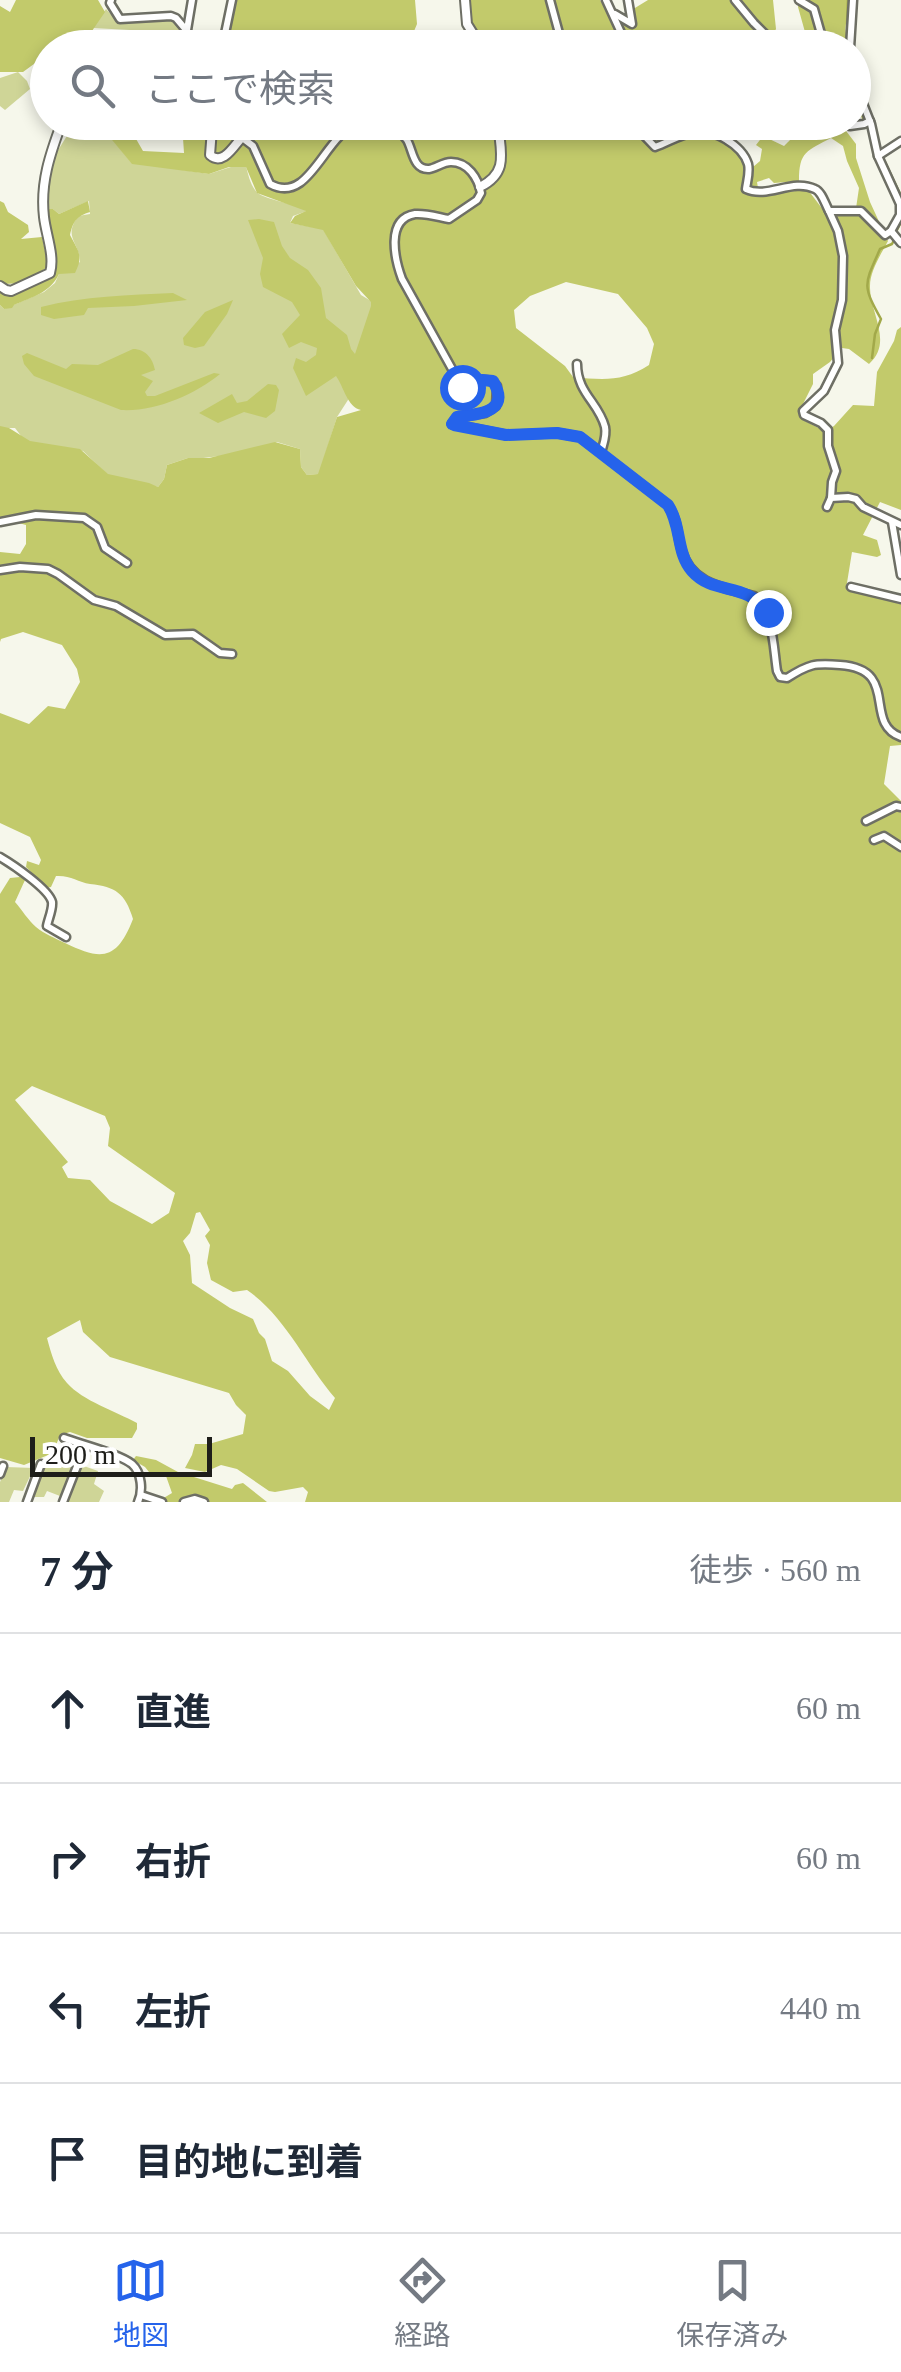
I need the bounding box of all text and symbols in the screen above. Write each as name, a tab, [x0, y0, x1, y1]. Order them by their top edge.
search box	[30, 30, 871, 140]
icon: search	[65, 58, 120, 113]
text: ここで検索	[145, 68, 335, 110]
route start	[440, 365, 486, 411]
route end	[746, 590, 792, 636]
scale bar	[30, 1432, 212, 1476]
text: 200 m	[45, 1439, 116, 1470]
text: 7 分	[40, 1549, 114, 1595]
text: 徒歩 · 560 m	[689, 1552, 861, 1588]
icon: ahead	[40, 1681, 95, 1736]
text: 60 m	[796, 1690, 861, 1726]
text: 直進	[135, 1691, 211, 1733]
icon: right	[40, 1831, 95, 1886]
text: 60 m	[796, 1840, 861, 1876]
text: 右折	[135, 1841, 211, 1883]
icon: left	[40, 1981, 95, 2036]
text: 440 m	[780, 1990, 861, 2026]
text: 左折	[135, 1991, 211, 2033]
icon: arrive	[40, 2131, 95, 2186]
text: 目的地に到着	[135, 2141, 363, 2183]
tab: 地図	[113, 2253, 169, 2353]
tab: 経路	[394, 2253, 450, 2353]
tab: 保存済み	[676, 2253, 788, 2353]

